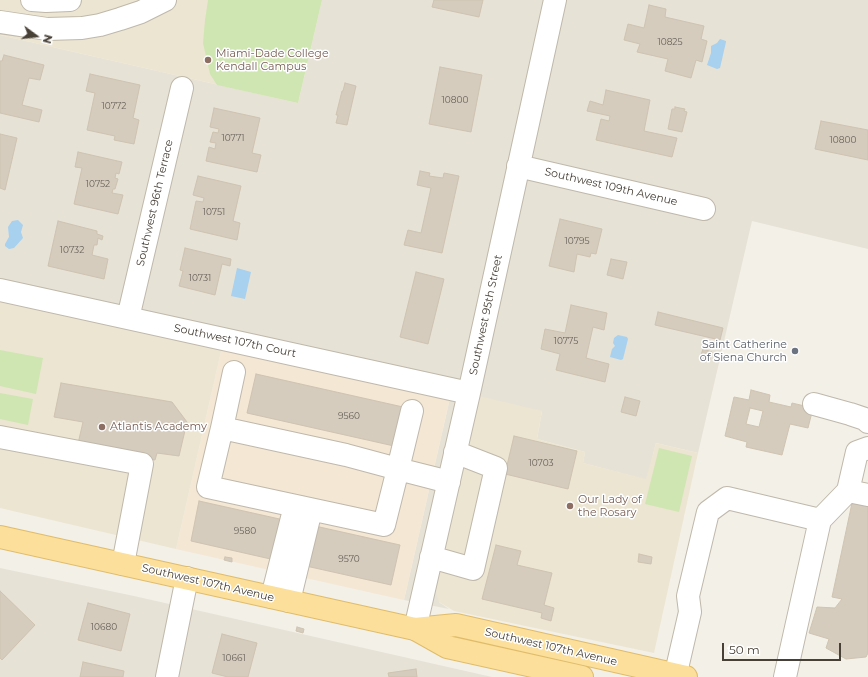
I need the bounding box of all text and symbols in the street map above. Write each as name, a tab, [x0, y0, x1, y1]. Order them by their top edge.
north arrow	[16, 16, 56, 56]
text: N	[40, 33, 56, 45]
house number: 10825	[657, 37, 683, 47]
place label: Miami-Dade College Kendall Campus	[216, 47, 329, 73]
marker: Miami-Dade College Kendall Campus	[203, 55, 213, 65]
house number: 10800	[442, 95, 468, 105]
house number: 10772	[102, 101, 126, 111]
house number: 10771	[221, 133, 245, 143]
house number: 10800	[830, 135, 856, 145]
street label: Southwest 96th Terrace	[134, 138, 176, 268]
street label: Southwest 109th Avenue	[543, 165, 679, 209]
house number: 10752	[86, 179, 110, 189]
house number: 10751	[203, 207, 225, 217]
house number: 10795	[564, 236, 590, 246]
house number: 10732	[60, 245, 84, 255]
street label: Southwest 95th Street	[467, 254, 505, 376]
house number: 10731	[189, 273, 211, 283]
street label: Southwest 107th Court	[173, 322, 297, 360]
house number: 10775	[554, 336, 578, 346]
place label: Saint Catherine of Siena Church	[700, 338, 787, 364]
marker: Saint Catherine of Siena Church	[790, 346, 800, 356]
house number: 9560	[338, 411, 360, 421]
place label: Atlantis Academy	[110, 420, 207, 434]
marker: Atlantis Academy	[97, 422, 107, 432]
house number: 10703	[528, 458, 554, 468]
place label: Our Lady of the Rosary	[578, 493, 642, 519]
marker: Our Lady of the Rosary	[565, 501, 575, 511]
house number: 9580	[234, 526, 256, 536]
house number: 9570	[338, 554, 360, 564]
street label: Southwest 107th Avenue	[141, 561, 275, 605]
house number: 10680	[91, 622, 117, 632]
street label: Southwest 107th Avenue	[484, 625, 618, 669]
scale bar	[724, 635, 843, 661]
text: 50 m	[729, 642, 760, 657]
house number: 10661	[222, 653, 246, 663]

